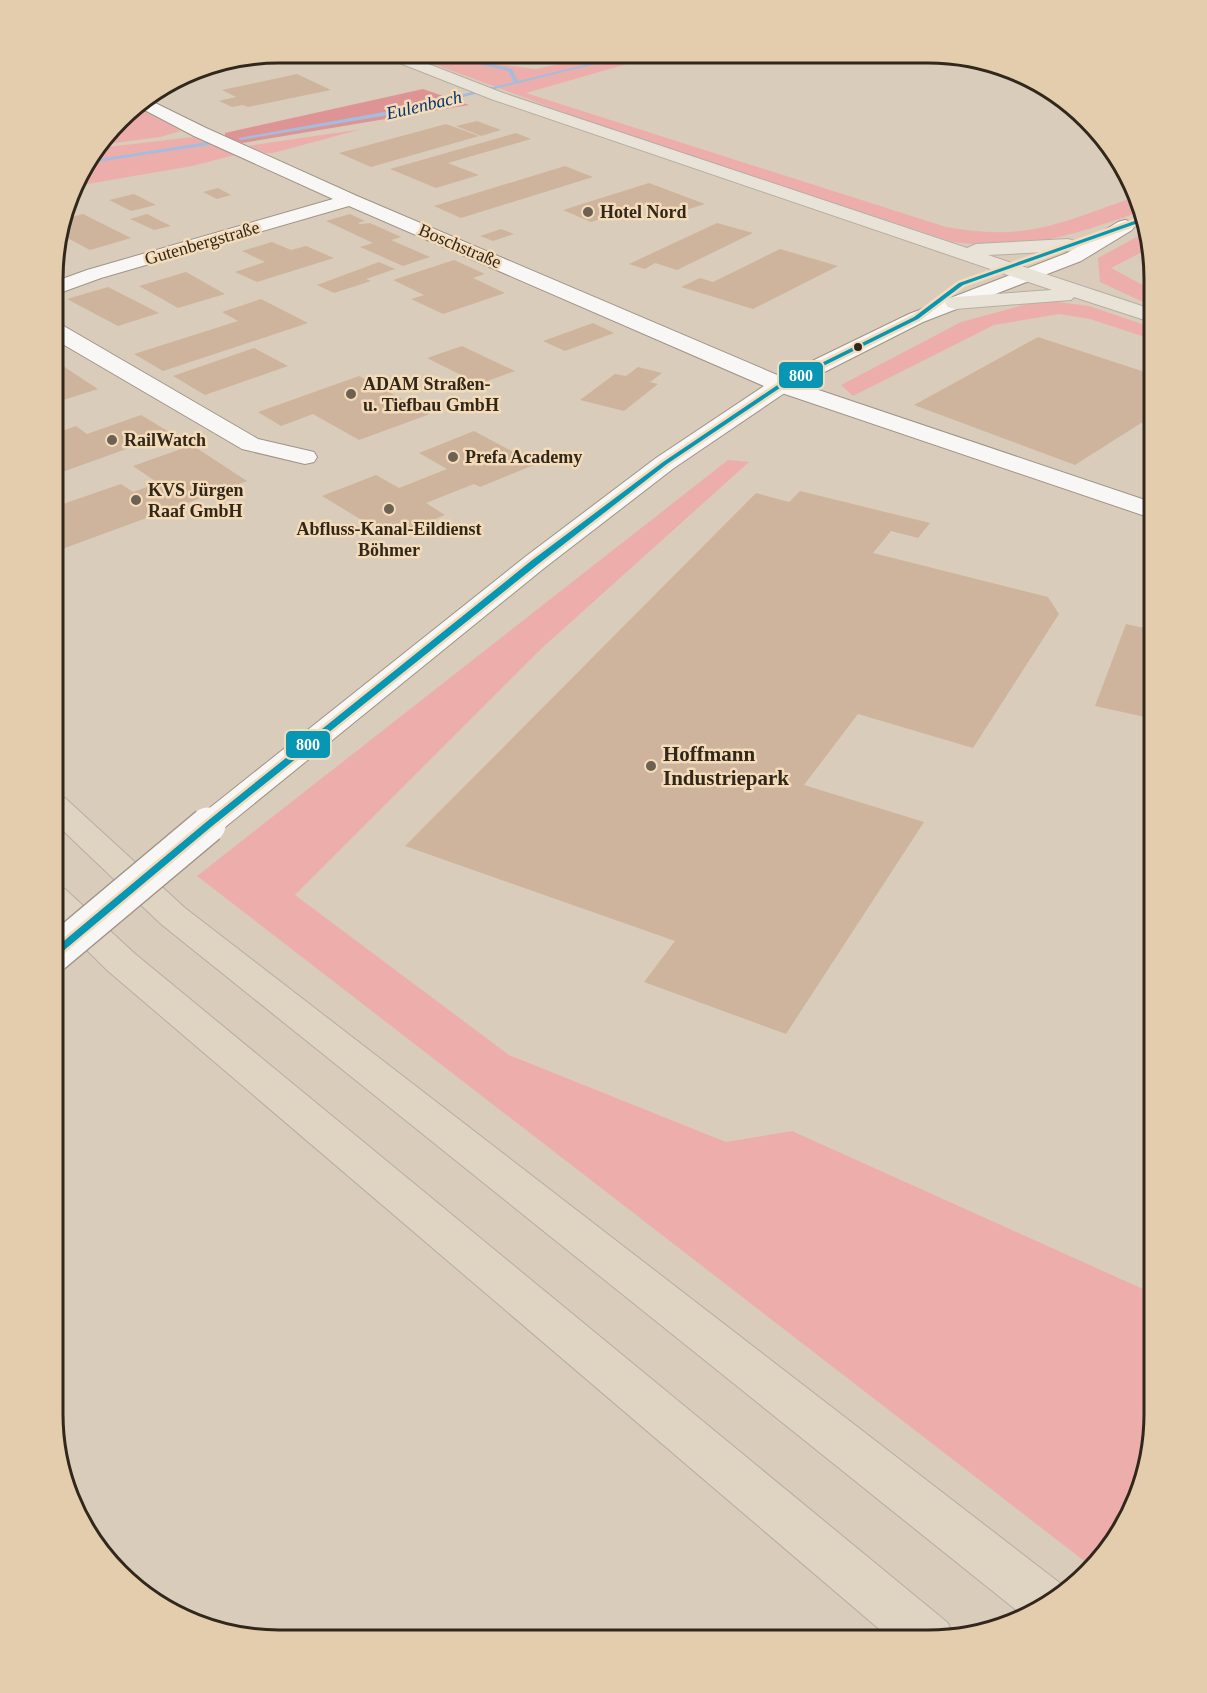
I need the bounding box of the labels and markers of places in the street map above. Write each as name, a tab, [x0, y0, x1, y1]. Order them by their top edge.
place label: Hotel Nord	[600, 202, 686, 222]
marker: Hotel Nord	[581, 205, 595, 219]
unlabelled marker	[852, 341, 864, 353]
place label: ADAM Straßen- u. Tiefbau GmbH	[363, 374, 499, 415]
marker: ADAM Straßen- u. Tiefbau GmbH	[344, 387, 358, 401]
place label: RailWatch	[124, 430, 206, 450]
marker: RailWatch	[105, 433, 119, 447]
place label: Prefa Academy	[465, 447, 582, 467]
marker: Prefa Academy	[446, 450, 460, 464]
place label: KVS Jürgen Raaf GmbH	[148, 480, 244, 521]
marker: KVS Jürgen Raaf GmbH	[129, 493, 143, 507]
marker: Abfluss-Kanal-Eildienst Böhmer	[382, 502, 396, 516]
place label: Abfluss-Kanal-Eildienst Böhmer	[296, 519, 482, 560]
place label: Hoffmann Industriepark	[663, 742, 789, 790]
marker: Hoffmann Industriepark	[644, 759, 658, 773]

